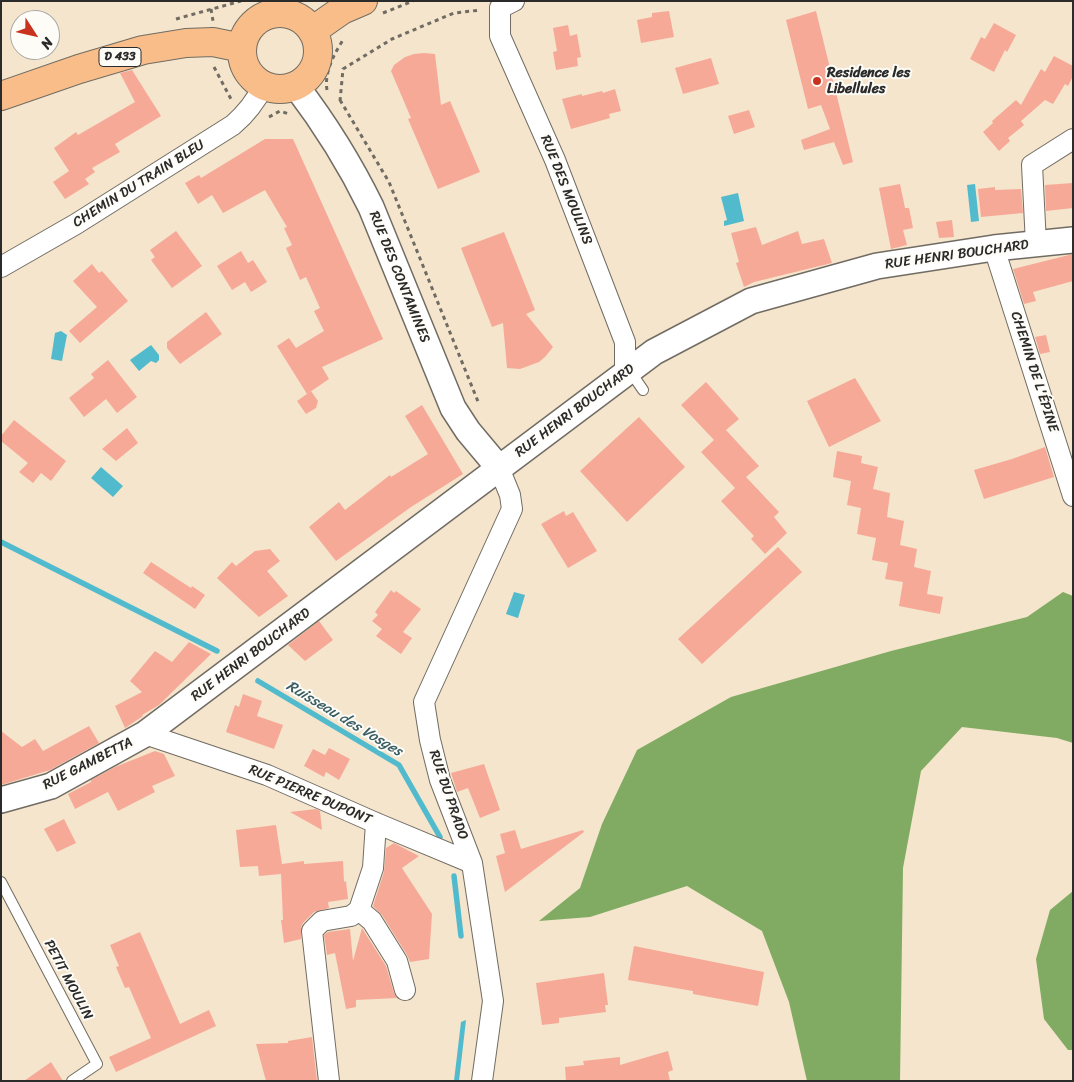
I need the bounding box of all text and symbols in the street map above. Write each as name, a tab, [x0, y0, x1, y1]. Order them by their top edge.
north arrow	[10, 10, 60, 60]
text: N	[34, 32, 60, 54]
road number: D 433	[99, 48, 141, 66]
place label: Residence les Libellules	[827, 65, 910, 98]
marker: Residence les Libellules	[811, 75, 823, 87]
street label: RUE DES MOULINS	[536, 133, 596, 247]
street label: CHEMIN DU TRAIN BLEU	[70, 137, 208, 231]
street label: RUE DES CONTAMINES	[365, 209, 433, 345]
street label: RUE HENRI BOUCHARD	[884, 237, 1030, 273]
street label: CHEMIN DE L'ÉPINE	[1007, 309, 1061, 435]
street label: RUE HENRI BOUCHARD	[512, 361, 638, 461]
street label: RUE HENRI BOUCHARD	[188, 605, 314, 705]
water label: Ruisseau des Vosges	[283, 677, 405, 761]
street label: RUE GAMBETTA	[40, 734, 136, 794]
street label: RUE DU PRADO	[425, 748, 471, 842]
street label: RUE PIERRE DUPONT	[246, 762, 374, 828]
street label: PETIT MOULIN	[40, 937, 96, 1023]

